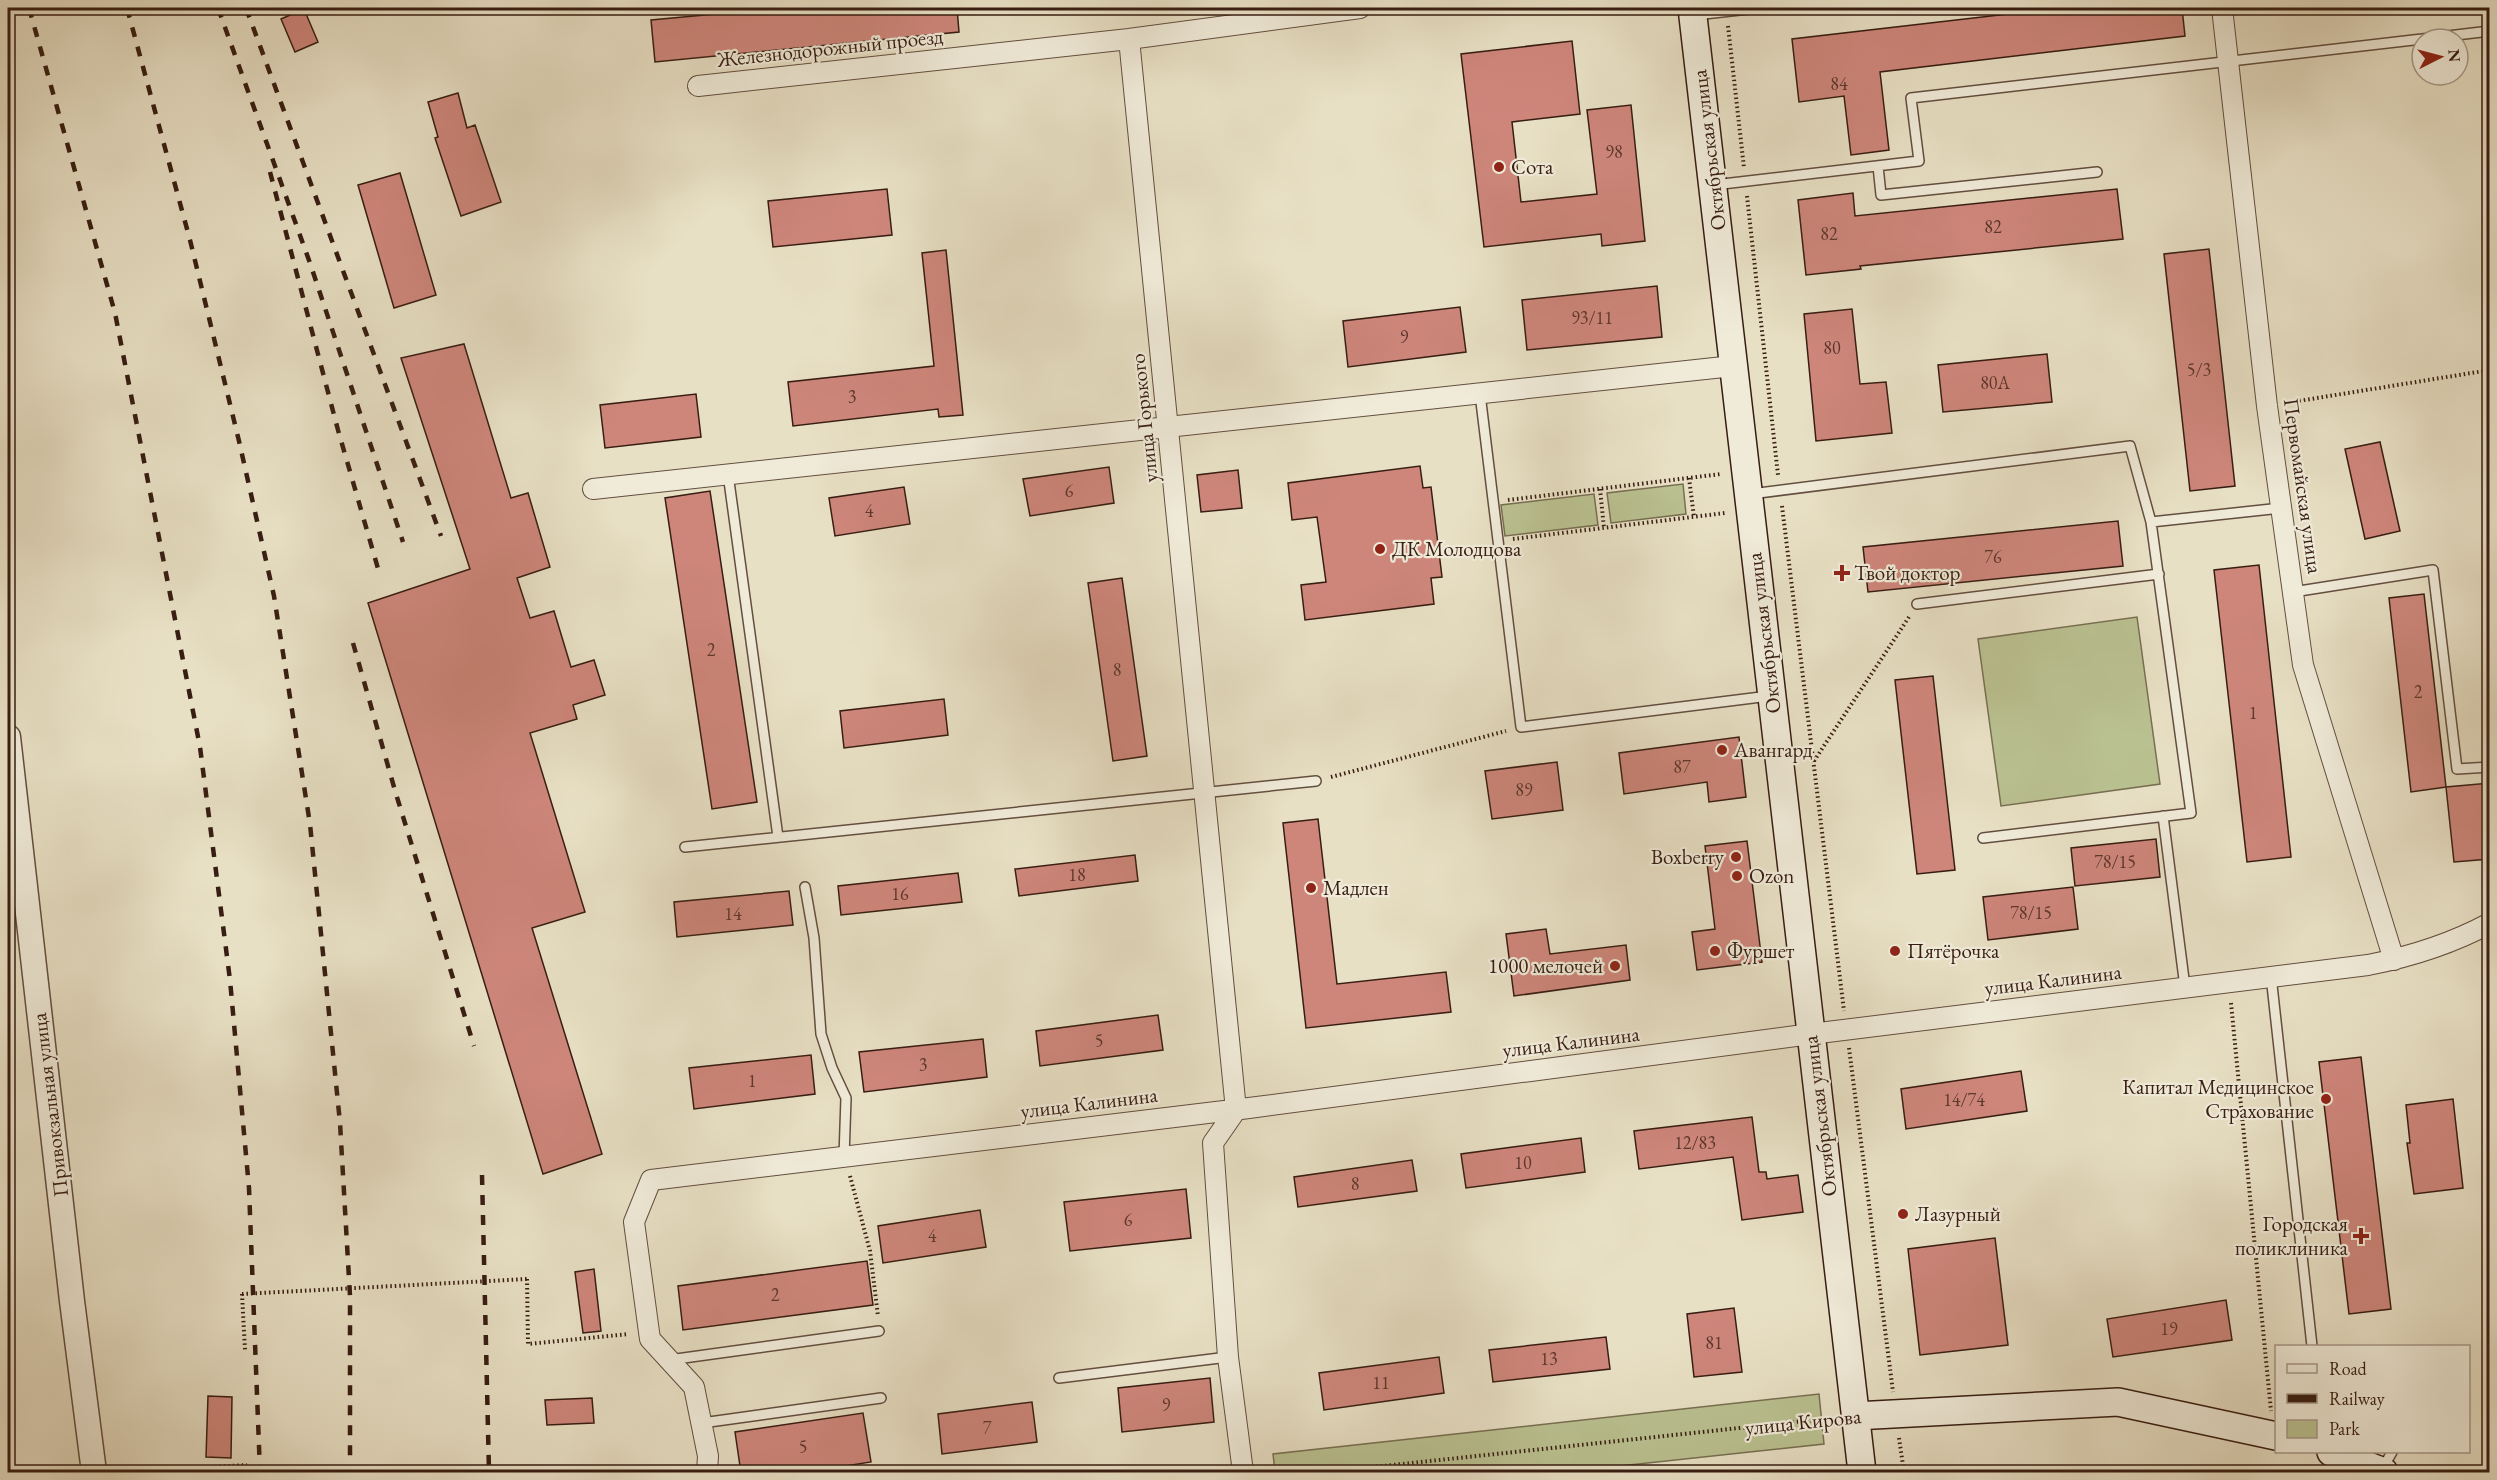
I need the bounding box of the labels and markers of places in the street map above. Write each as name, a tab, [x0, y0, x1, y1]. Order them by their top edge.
place label: Сота	[1511, 153, 1554, 180]
marker: Сота	[1492, 160, 1506, 174]
place label: ДК Молодцова	[1392, 535, 1522, 562]
marker: ДК Молодцова	[1373, 542, 1387, 556]
place label: Твой доктор	[1854, 559, 1961, 586]
marker: Твой доктор	[1835, 566, 1849, 580]
place label: Авангард	[1733, 736, 1813, 763]
marker: Авангард	[1715, 743, 1729, 757]
place label: Boxberry	[1651, 843, 1725, 870]
marker: Boxberry	[1729, 850, 1743, 864]
place label: Ozon	[1749, 862, 1794, 889]
marker: Ozon	[1730, 869, 1744, 883]
place label: Мадлен	[1323, 874, 1389, 901]
marker: Мадлен	[1304, 881, 1318, 895]
place label: Фуршет	[1727, 937, 1795, 964]
place label: Пятёрочка	[1907, 937, 2000, 964]
marker: Фуршет	[1708, 944, 1722, 958]
marker: Пятёрочка	[1888, 944, 1902, 958]
place label: 1000 мелочей	[1488, 952, 1603, 979]
marker: 1000 мелочей	[1608, 959, 1622, 973]
place label: Капитал Медицинское Страхование	[2122, 1073, 2314, 1124]
marker: Капитал Медицинское Страхование	[2319, 1092, 2333, 1106]
place label: Лазурный	[1915, 1200, 2001, 1227]
marker: Лазурный	[1896, 1207, 1910, 1221]
place label: Городская поликлиника	[2235, 1210, 2349, 1261]
marker: Городская поликлиника	[2352, 1227, 2370, 1245]

